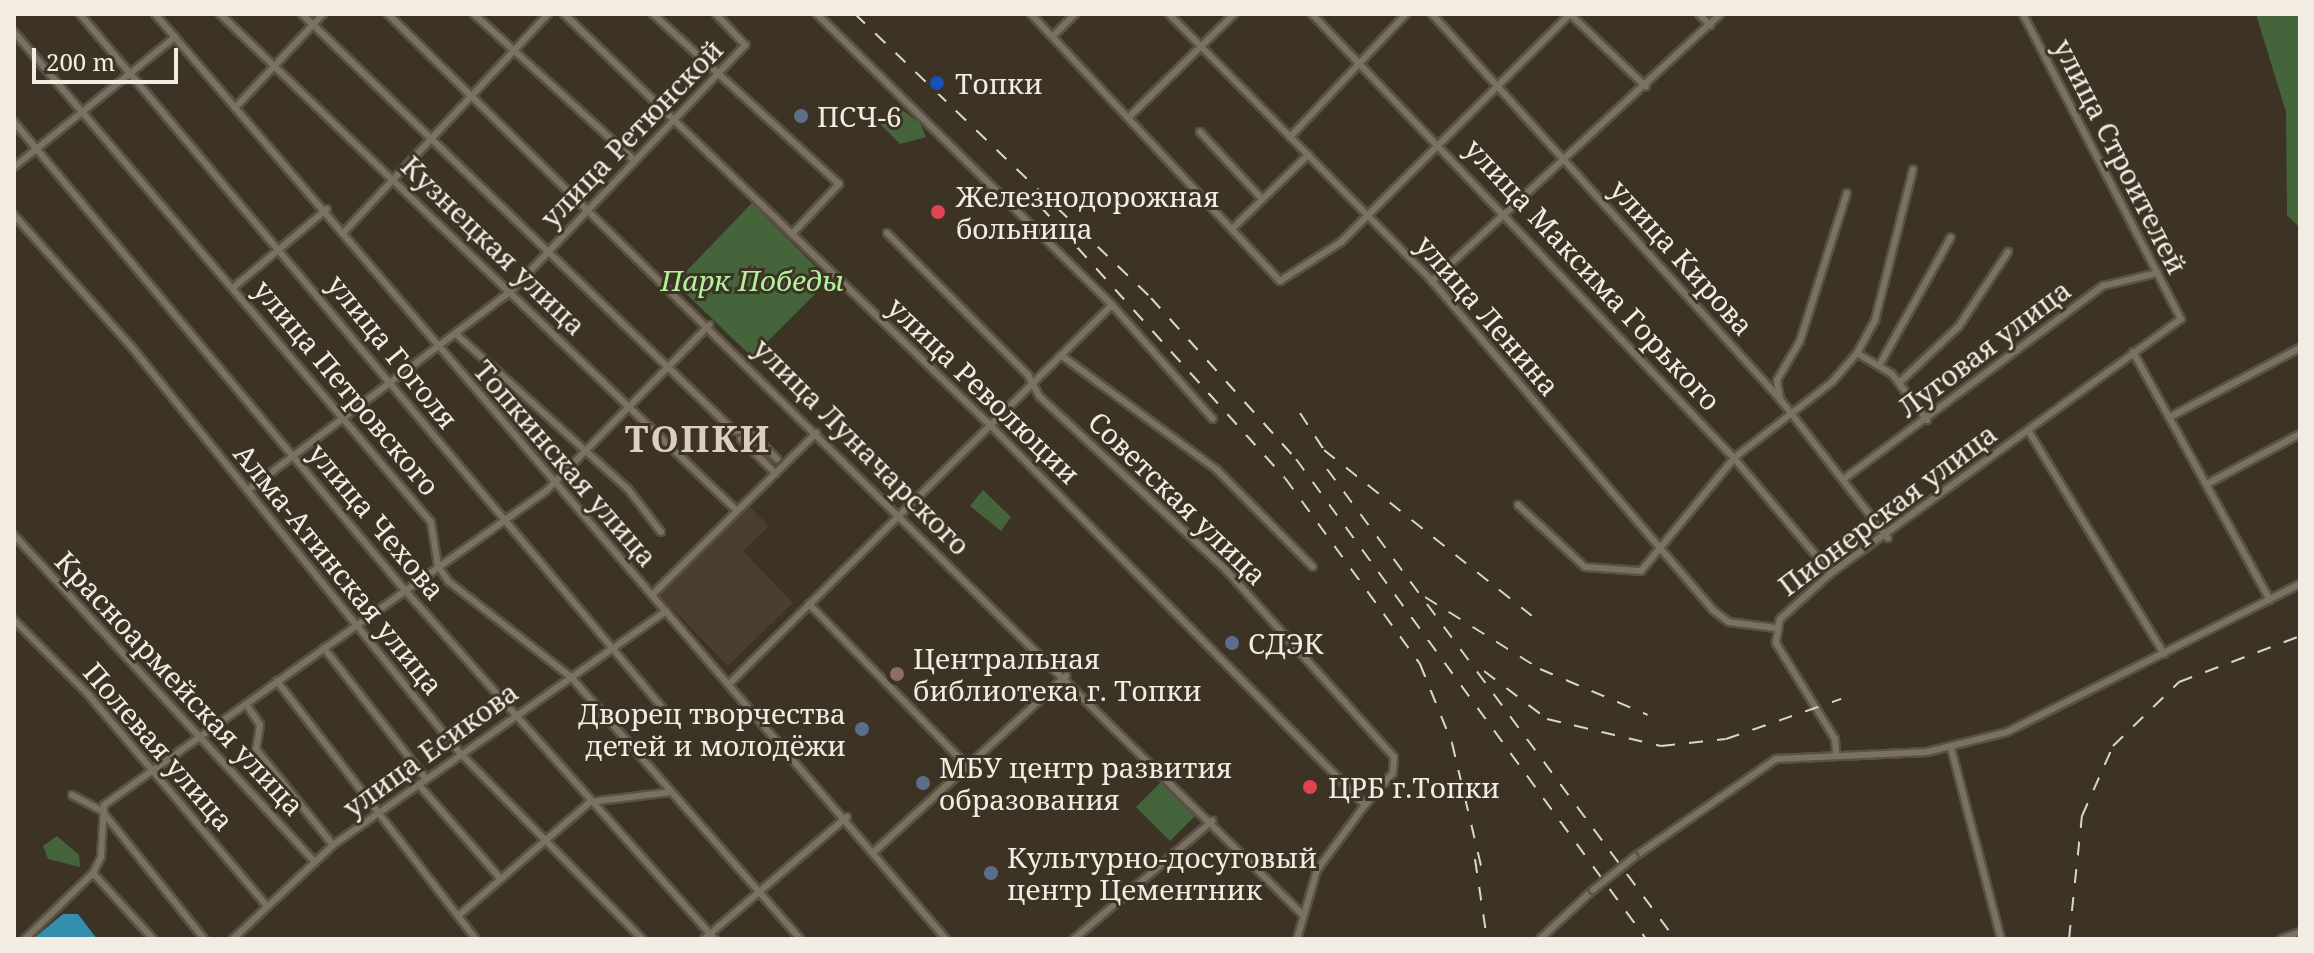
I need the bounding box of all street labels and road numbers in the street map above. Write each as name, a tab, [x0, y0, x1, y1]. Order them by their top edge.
street label: улица Ретюнской	[533, 32, 729, 234]
street label: улица Строителей	[2047, 33, 2195, 279]
street label: улица Максима Горького	[1458, 131, 1728, 417]
street label: Кузнецкая улица	[395, 148, 593, 342]
street label: улица Кирова	[1603, 172, 1761, 342]
street label: улица Ленина	[1409, 228, 1567, 402]
street label: улица Гоголя	[321, 267, 465, 435]
street label: улица Петровского	[247, 272, 447, 502]
street label: Луговая улица	[1891, 272, 2077, 424]
street label: улица Революции	[881, 290, 1087, 490]
street label: улица Луначарского	[747, 331, 977, 561]
street label: Топкинская улица	[467, 353, 665, 573]
street label: Советская улица	[1082, 404, 1274, 592]
street label: Пионерская улица	[1771, 416, 2003, 602]
street label: улица Чехова	[302, 436, 452, 606]
street label: Алма-Атинская улица	[227, 437, 451, 701]
street label: Красноармейская улица	[49, 544, 311, 822]
street label: Полевая улица	[77, 655, 241, 837]
street label: улица Есикова	[336, 674, 524, 824]

